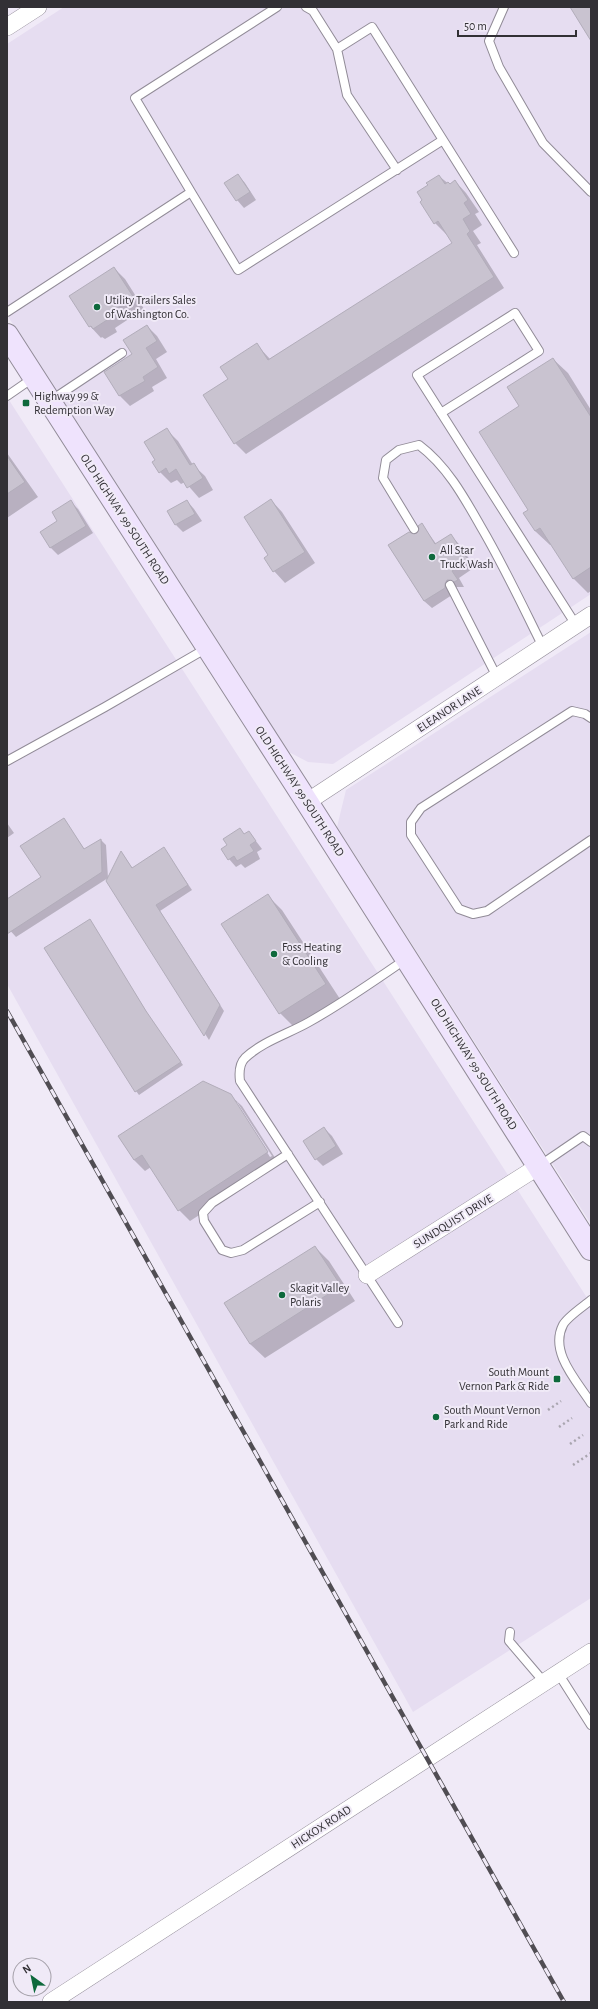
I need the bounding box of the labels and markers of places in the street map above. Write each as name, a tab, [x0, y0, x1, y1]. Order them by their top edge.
place label: Utility Trailers Sales of Washington Co.	[105, 294, 196, 320]
marker: Utility Trailers Sales of Washington Co.	[92, 302, 102, 312]
place label: Highway 99 & Redemption Way	[34, 390, 114, 417]
marker: Highway 99 & Redemption Way	[21, 398, 31, 408]
place label: All Star Truck Wash	[440, 544, 493, 570]
marker: All Star Truck Wash	[427, 552, 437, 562]
place label: Foss Heating & Cooling	[282, 941, 341, 967]
marker: Foss Heating & Cooling	[269, 949, 279, 959]
place label: Skagit Valley Polaris	[290, 1282, 349, 1308]
marker: Skagit Valley Polaris	[277, 1290, 287, 1300]
place label: South Mount Vernon Park & Ride	[459, 1366, 549, 1392]
marker: South Mount Vernon Park & Ride	[552, 1374, 562, 1384]
place label: South Mount Vernon Park and Ride	[444, 1404, 540, 1430]
marker: South Mount Vernon Park and Ride	[431, 1412, 441, 1422]

